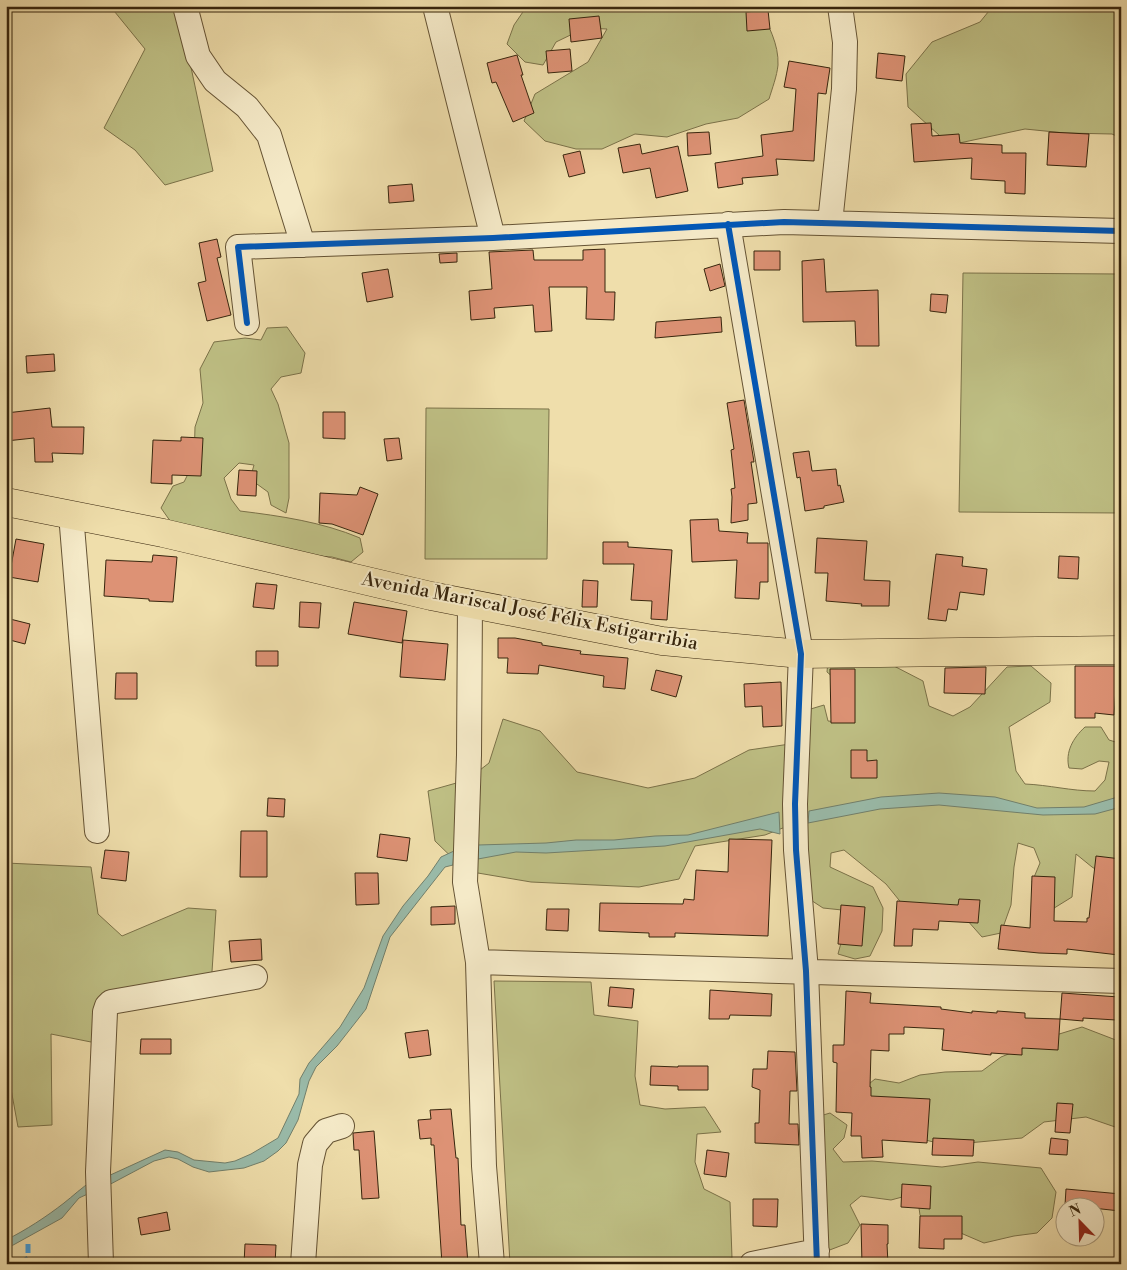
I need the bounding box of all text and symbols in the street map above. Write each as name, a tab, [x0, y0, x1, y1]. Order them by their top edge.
street label: Avenida Mariscal José Félix Estigarribia	[359, 566, 701, 656]
north arrow	[1054, 1198, 1104, 1248]
text: N	[1067, 1201, 1084, 1221]

